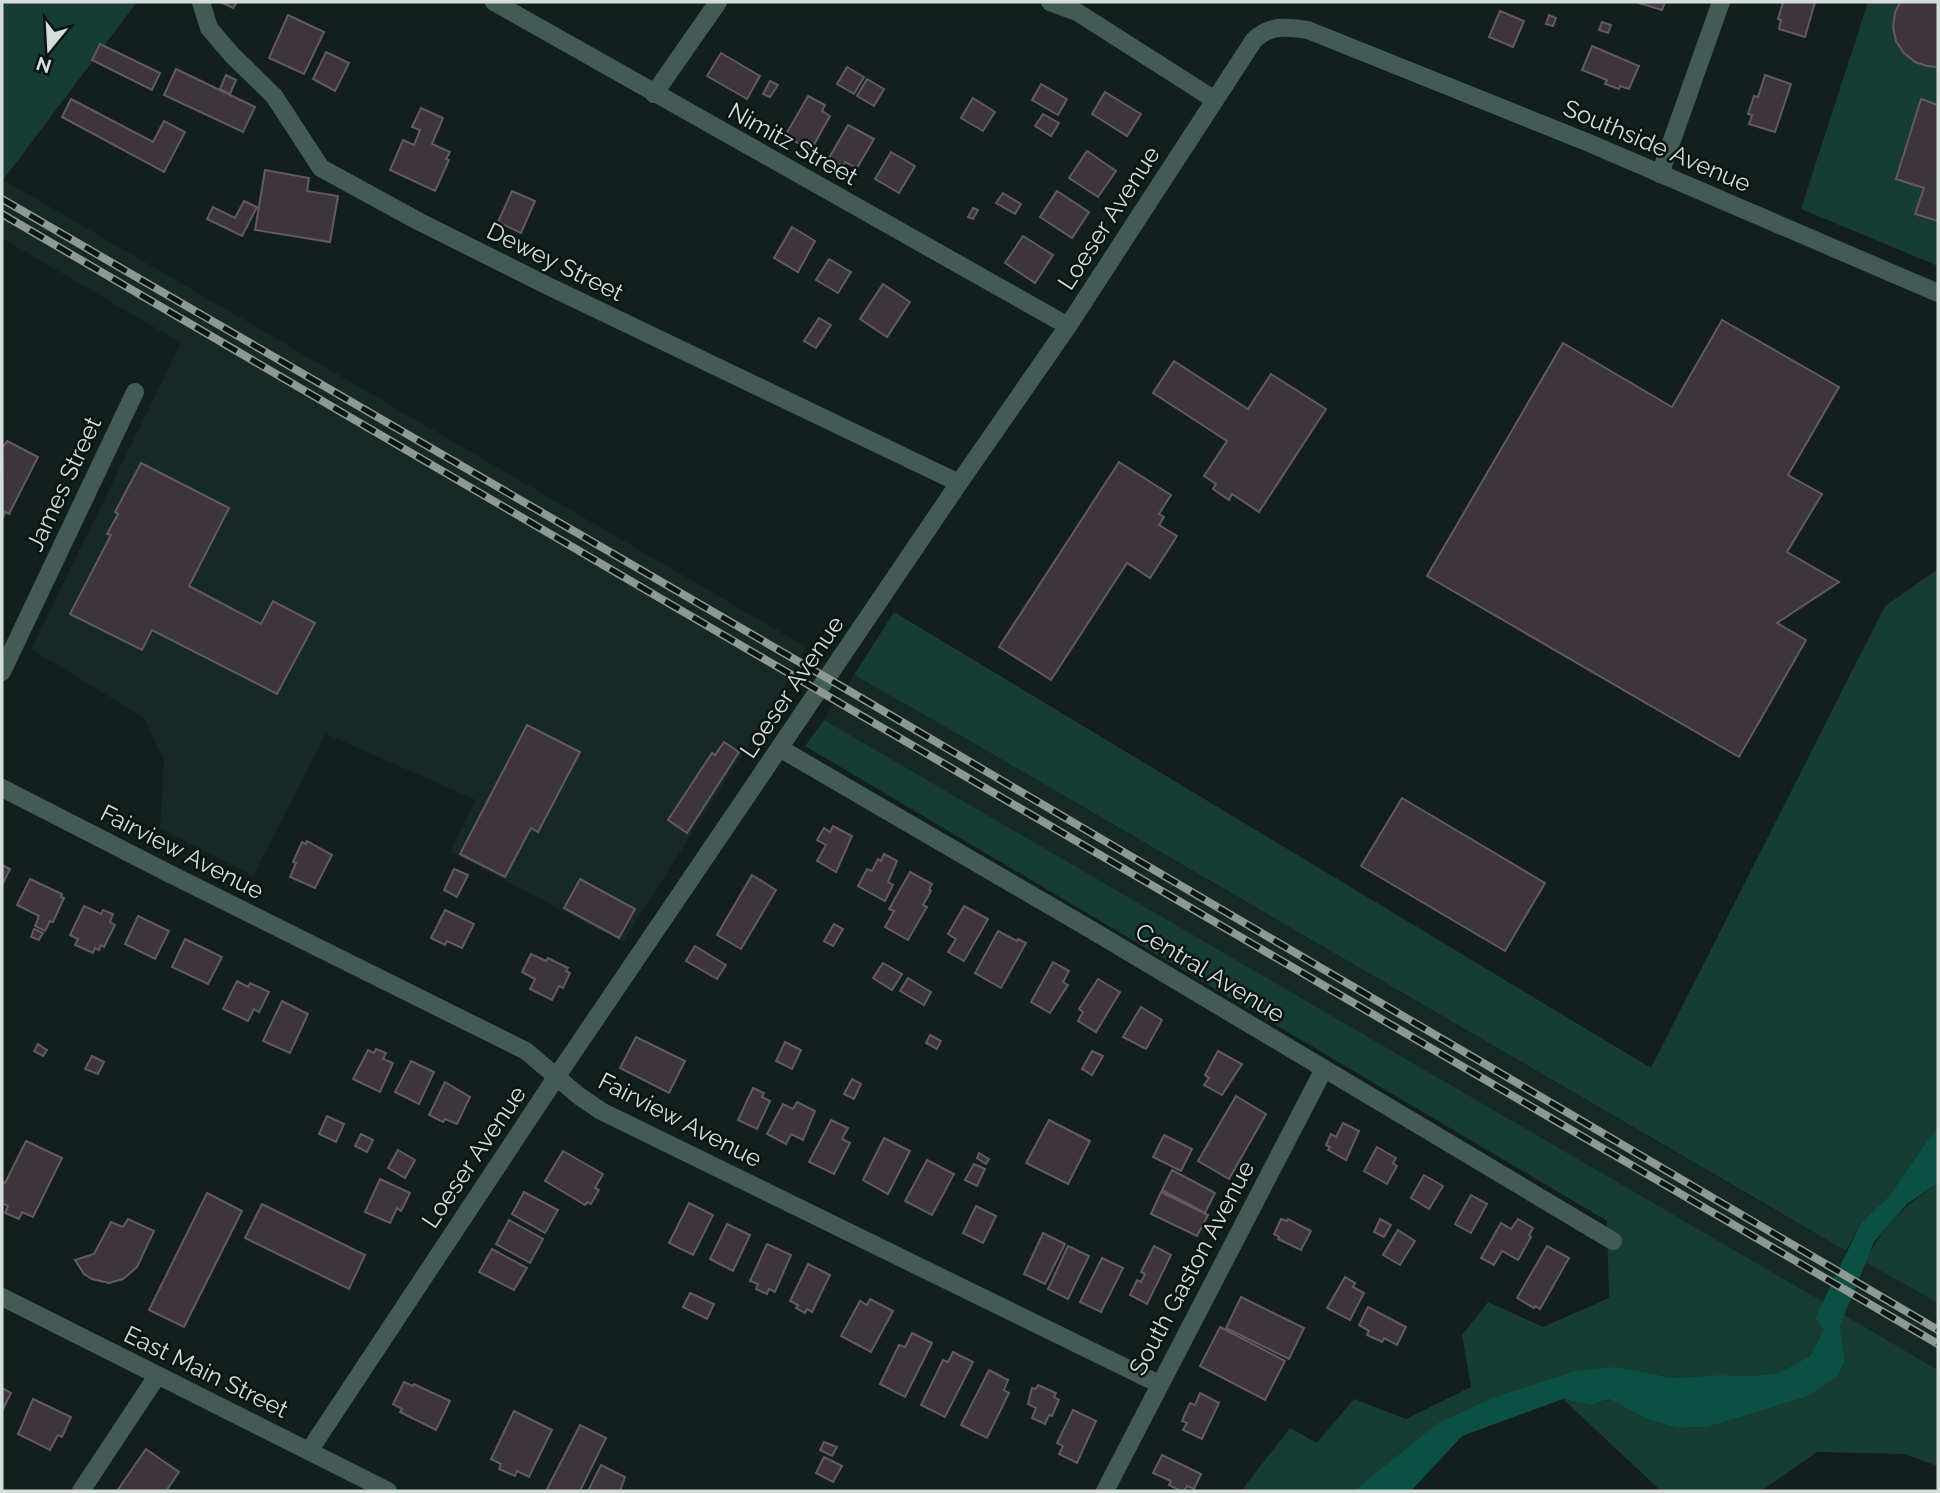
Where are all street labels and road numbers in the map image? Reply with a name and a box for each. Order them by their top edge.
street label: Southside Avenue [1559,93,1755,198]
street label: Nimitz Street [723,96,863,191]
street label: Loeser Avenue [1051,141,1166,295]
street label: Dewey Street [482,216,628,307]
street label: James Street [20,412,107,556]
street label: Loeser Avenue [733,610,850,763]
street label: Fairview Avenue [96,798,269,905]
street label: Central Avenue [1130,917,1290,1029]
street label: Fairview Avenue [594,1066,767,1173]
street label: Loeser Avenue [415,1080,532,1233]
street label: South Gaston Avenue [1123,1156,1260,1380]
street label: East Main Street [119,1319,293,1424]

